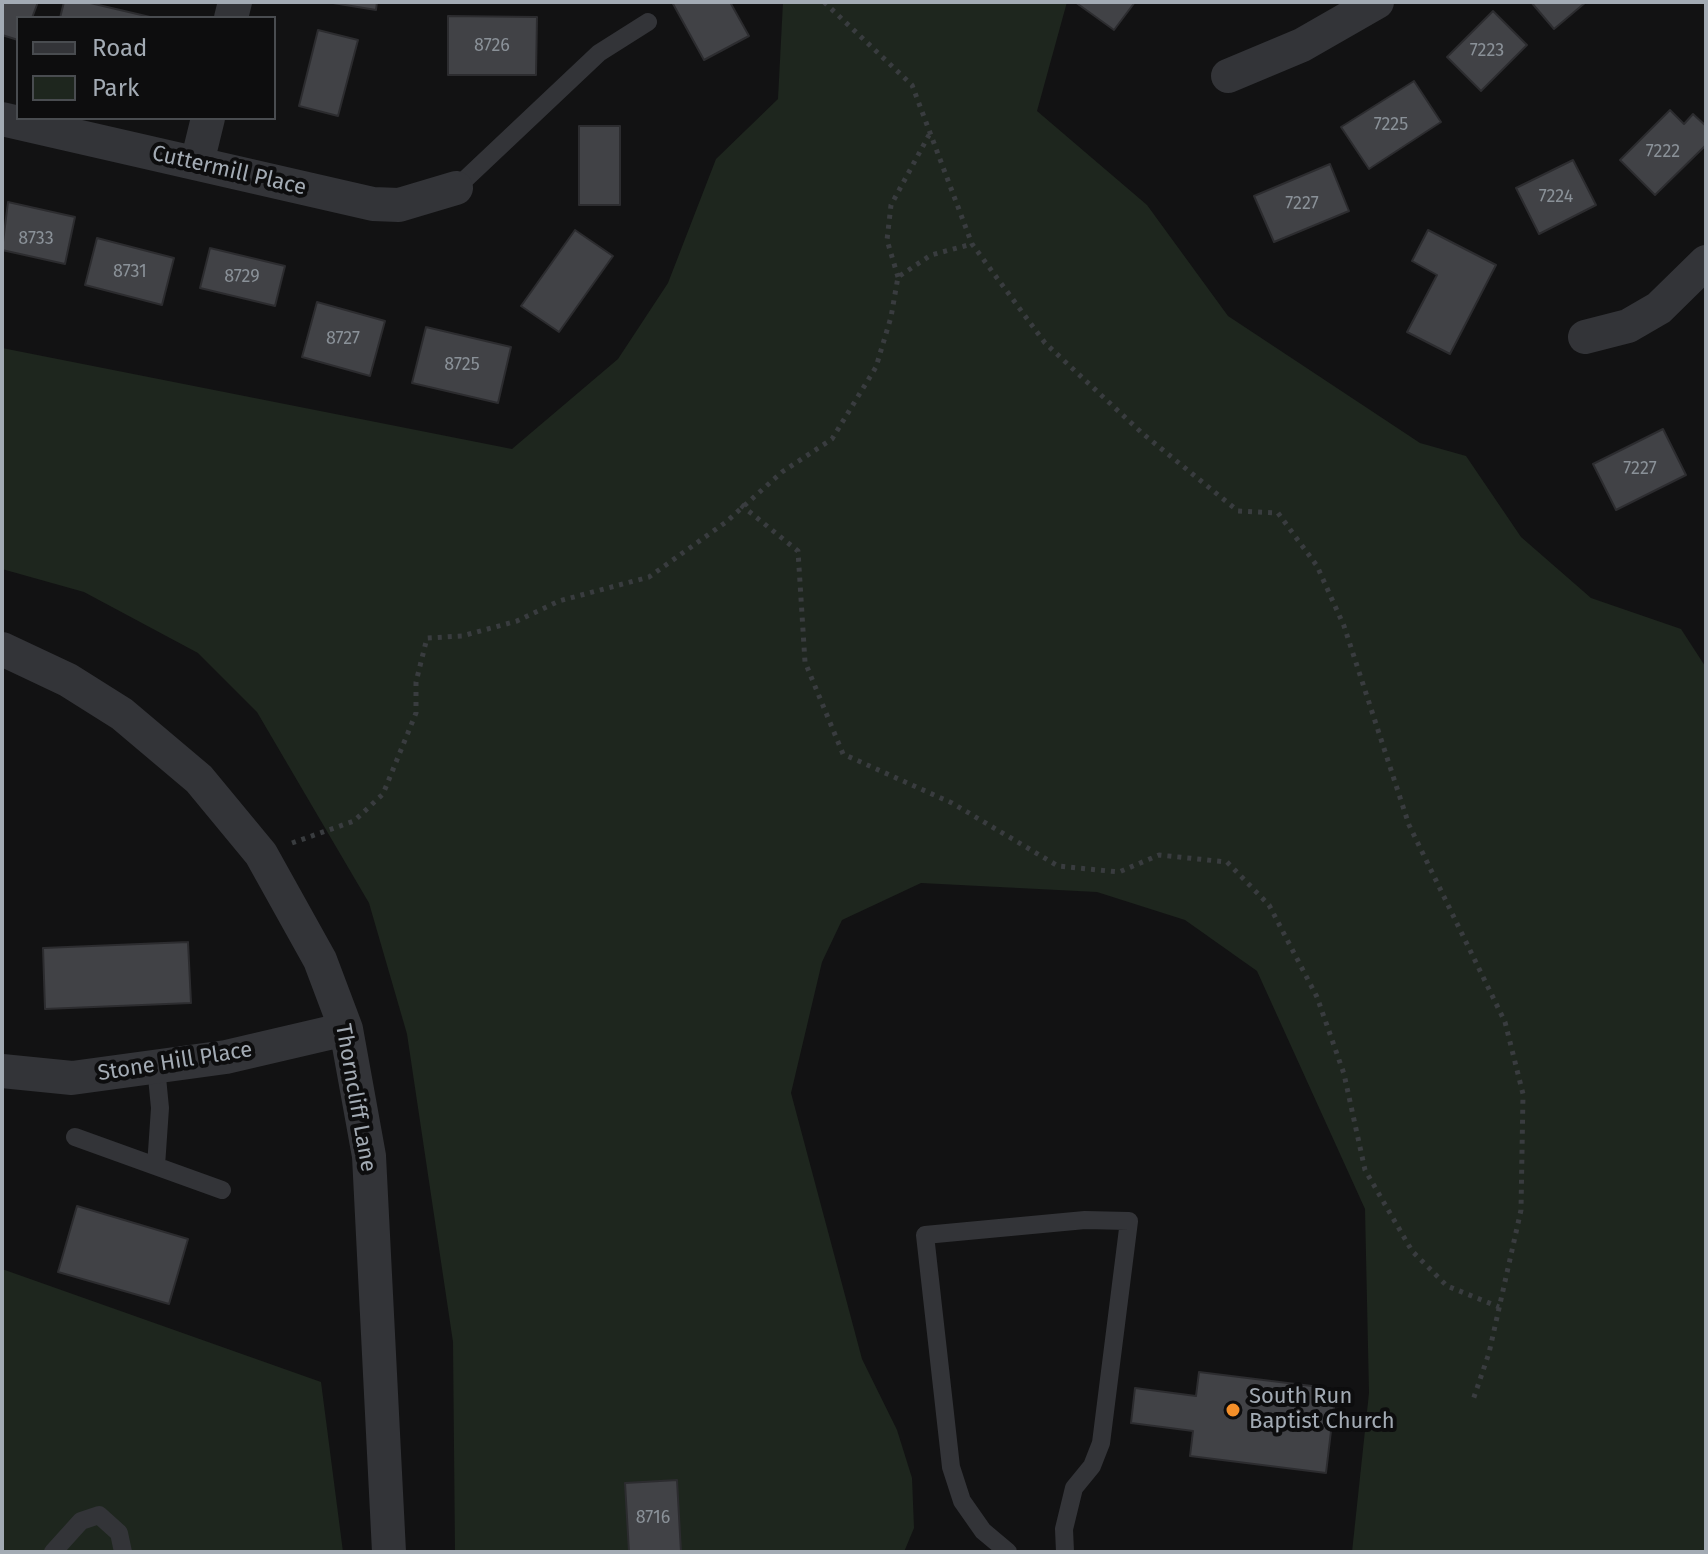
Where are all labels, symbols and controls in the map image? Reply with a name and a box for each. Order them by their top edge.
legend [16,16,276,120]
text: Road [92,34,147,62]
house number: 8726 [474,35,510,57]
house number: 7223 [1470,40,1504,62]
text: Park [92,74,139,102]
house number: 7225 [1374,114,1408,136]
street label: Cuttermill Place [149,140,309,202]
house number: 7222 [1646,141,1680,163]
house number: 7224 [1539,186,1573,208]
house number: 7227 [1285,193,1319,215]
house number: 8733 [18,228,54,250]
house number: 8731 [113,261,147,283]
house number: 8729 [224,266,260,288]
house number: 8727 [326,328,360,350]
house number: 8725 [444,354,480,376]
house number: 7227 [1623,458,1657,480]
street label: Thorncliff Lane [329,1022,381,1174]
street label: Stone Hill Place [96,1037,254,1087]
place label: South Run Baptist Church [1249,1384,1395,1436]
marker: South Run Baptist Church [1224,1401,1242,1419]
house number: 8716 [636,1507,670,1529]

